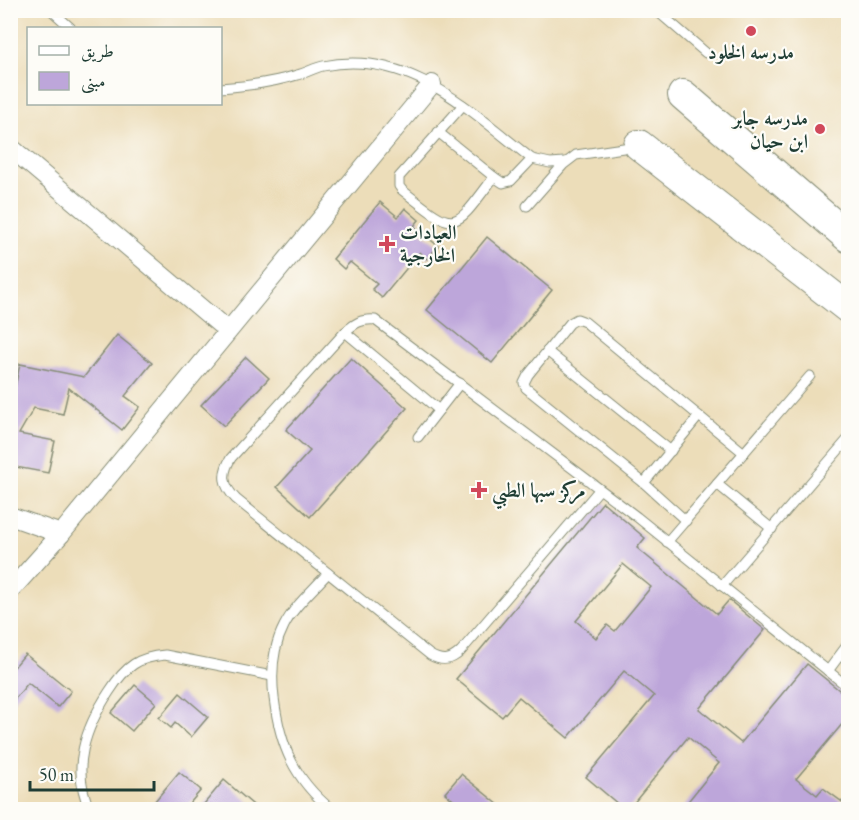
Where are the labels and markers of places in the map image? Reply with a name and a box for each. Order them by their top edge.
marker: مدرسه الخلود [744,24,758,38]
place label: مدرسه الخلود [708,39,794,65]
place label: مدرسه جابر ابن حيان [731,105,808,154]
marker: مدرسه جابر ابن حيان [813,122,827,136]
place label: العيادات الخارجية [400,219,456,268]
marker: العيادات الخارجية [378,235,396,253]
place label: مركز سبها الطبي [492,477,585,510]
marker: مركز سبها الطبي [470,481,488,499]

